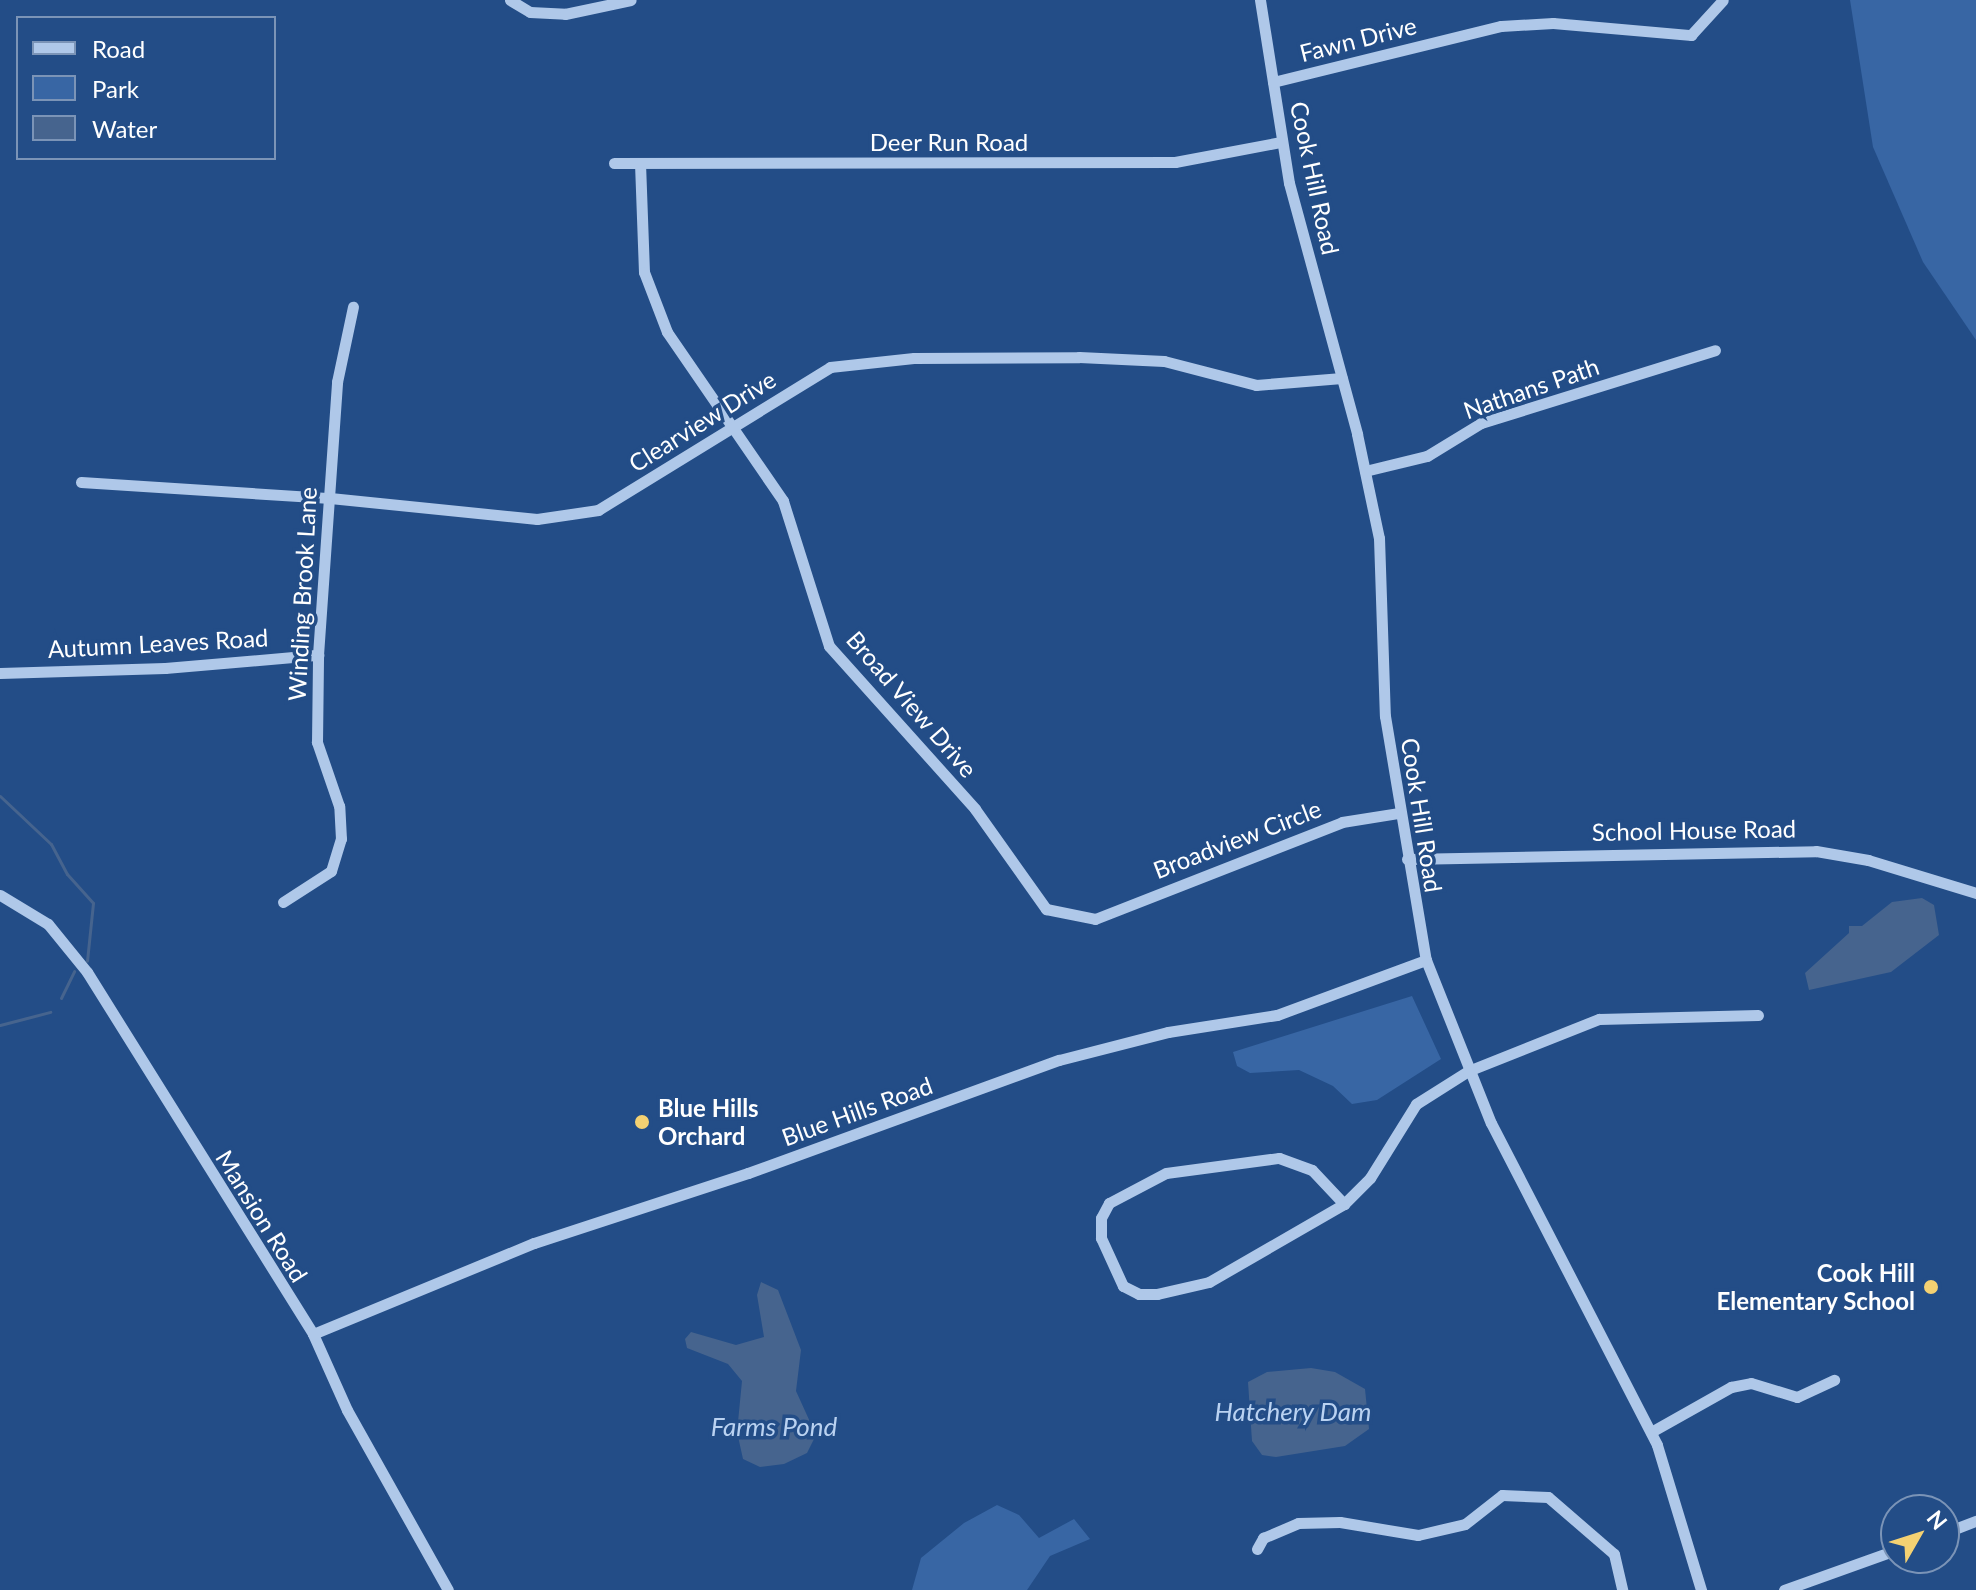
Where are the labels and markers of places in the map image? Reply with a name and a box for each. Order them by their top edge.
place label: Blue Hills Orchard [658,1094,759,1150]
marker: Blue Hills Orchard [633,1113,651,1131]
place label: Cook Hill Elementary School [1716,1259,1915,1315]
marker: Cook Hill Elementary School [1922,1278,1940,1296]

